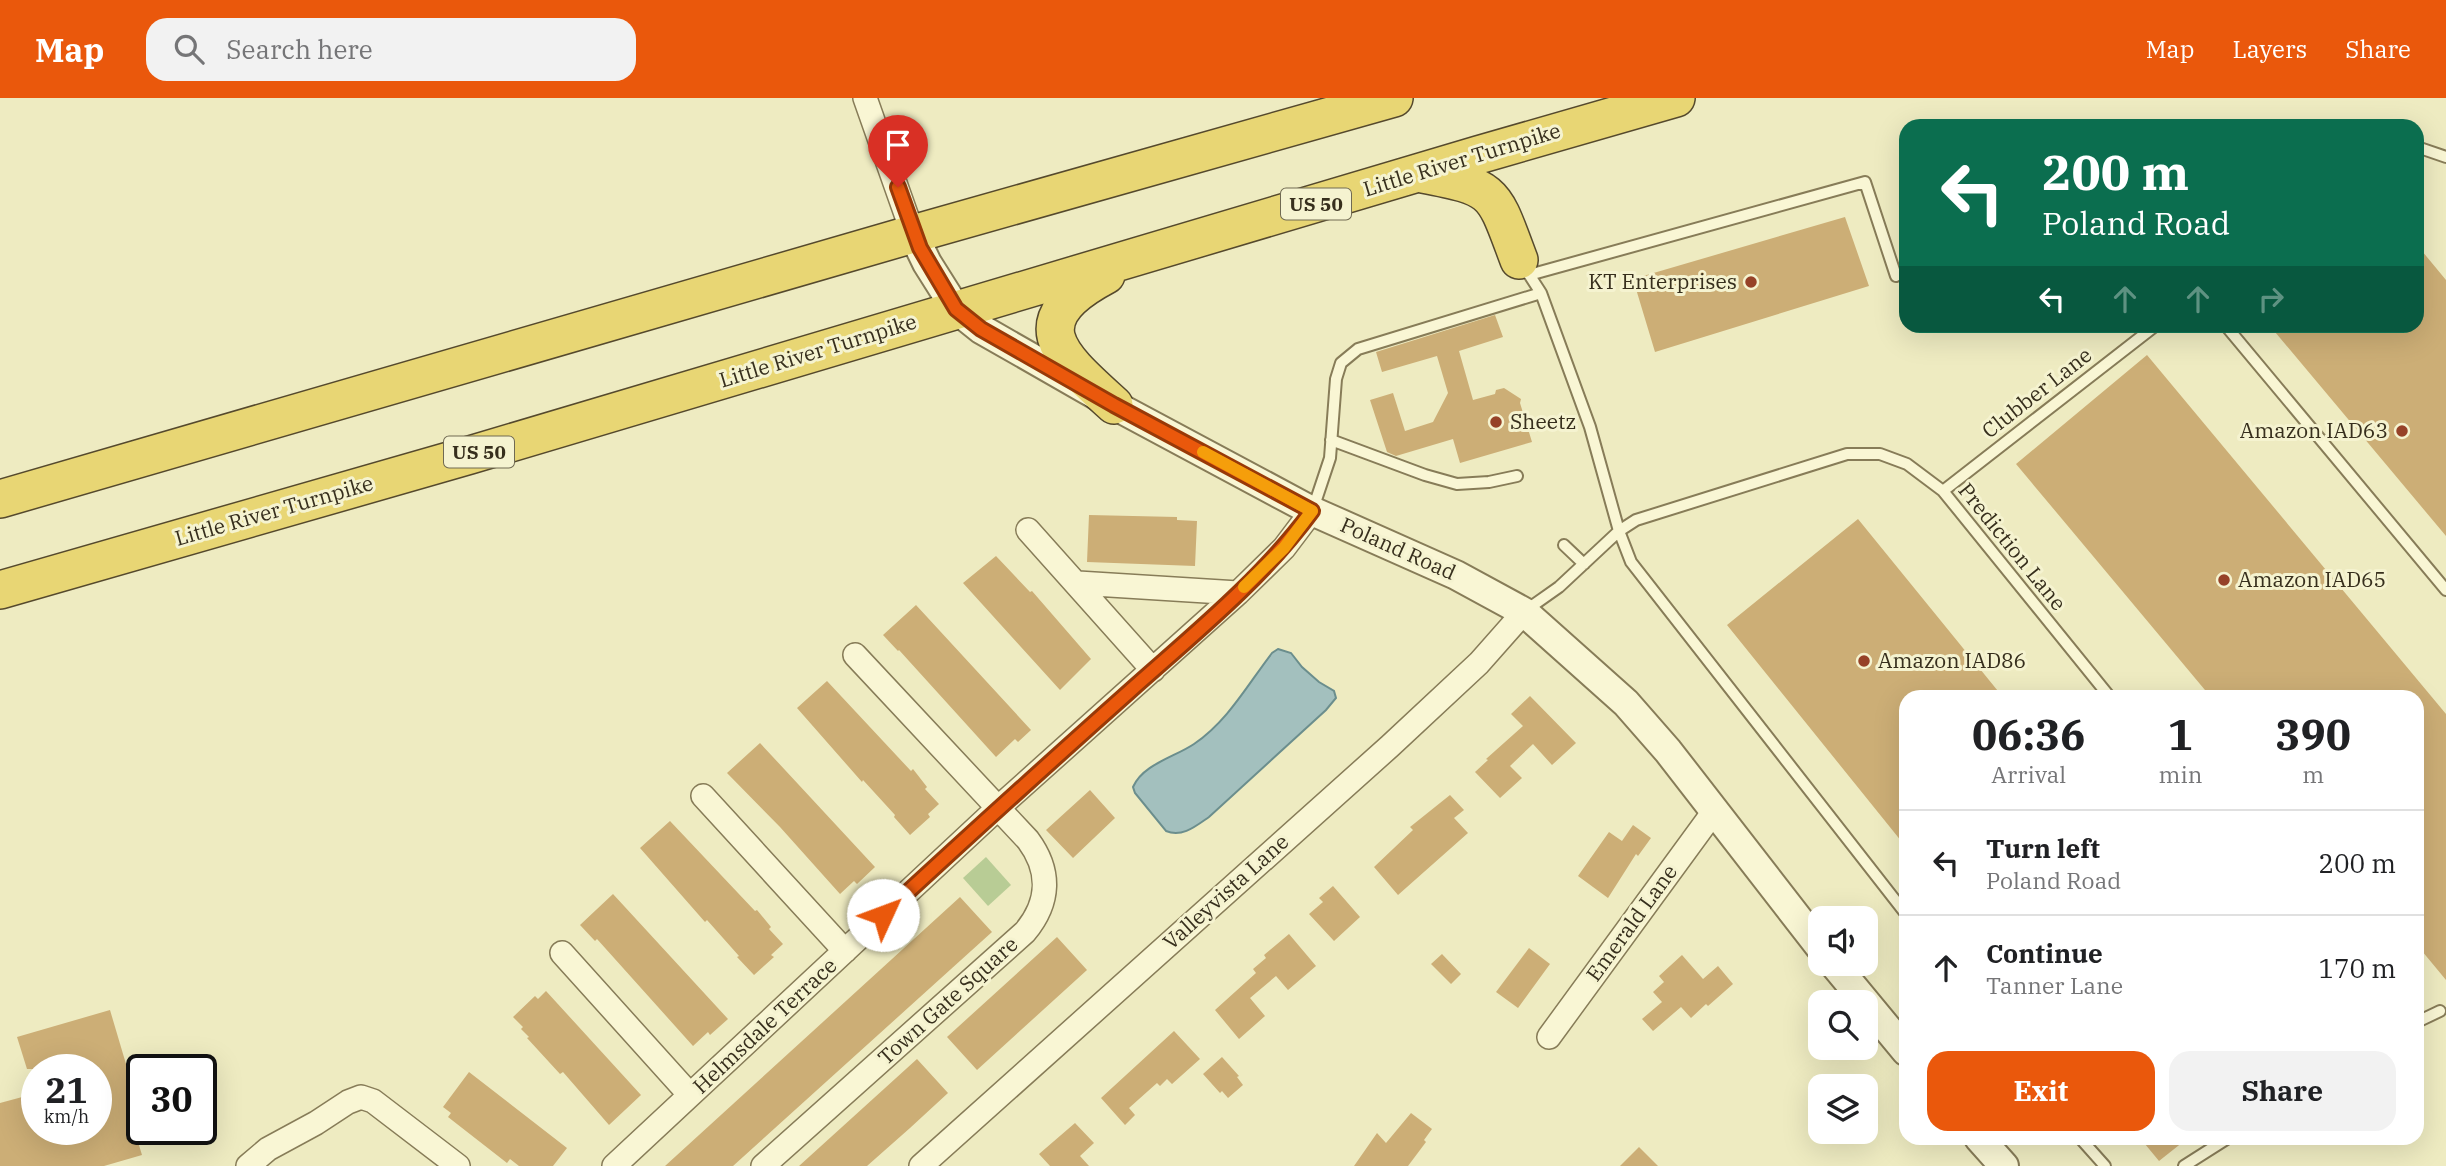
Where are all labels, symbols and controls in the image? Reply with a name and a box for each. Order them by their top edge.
search box [146,18,636,81]
text: Map [35,28,104,71]
icon: search [170,30,208,68]
text: Search here [226,32,373,66]
text: Map [2146,33,2194,65]
text: Layers [2232,33,2307,65]
text: Share [2345,33,2411,65]
pin [868,115,928,187]
street label: Little River Turnpike [1360,116,1564,202]
icon: arrive [879,126,917,164]
text: 200 m [2042,140,2189,203]
icon: left [1927,147,2018,238]
road number: US 50 [1281,188,1351,220]
text: Poland Road [2042,202,2230,244]
place label: KT Enterprises [1588,267,1737,295]
marker: KT Enterprises [1743,274,1759,290]
icon: left [2033,280,2071,318]
icon: ahead [2106,280,2144,318]
icon: ahead [2179,280,2217,318]
icon: right [2252,280,2290,318]
street label: Little River Turnpike [716,307,920,393]
street label: Clubber Lane [1976,340,2097,444]
place label: Sheetz [1510,407,1576,435]
marker: Sheetz [1488,414,1504,430]
place label: Amazon IAD63 [2240,416,2388,444]
marker: Amazon IAD63 [2394,423,2410,439]
road number: US 50 [444,436,514,468]
street label: Little River Turnpike [171,468,376,552]
street label: Prediction Lane [1953,477,2073,616]
street label: Poland Road [1336,510,1461,586]
place label: Amazon IAD65 [2238,565,2386,593]
marker: Amazon IAD65 [2216,572,2232,588]
place label: Amazon IAD86 [1878,646,2026,674]
marker: Amazon IAD86 [1856,653,1872,669]
text: 06:36 [1972,707,2086,762]
text: 1 [2168,707,2193,762]
text: 390 [2275,707,2351,762]
text: Arrival [1991,759,2066,789]
text: min [2159,759,2202,789]
text: m [2302,759,2324,789]
street label: Valleyvista Lane [1157,827,1294,955]
text: Turn left [1986,831,2100,865]
icon: left [1927,844,1965,882]
text: 200 m [2318,846,2396,880]
street label: Emerald Lane [1579,858,1683,986]
text: Poland Road [1986,865,2121,895]
position arrow [846,878,920,952]
map controls [1808,906,1878,1144]
button: sound [1808,906,1878,976]
street label: Town Gate Square [871,930,1023,1071]
text: Continue [1986,936,2103,970]
icon: ahead [1927,949,1965,987]
street label: Helmsdale Terrace [686,951,842,1099]
text: 170 m [2318,951,2396,985]
text: Tanner Lane [1986,970,2123,1000]
button: search [1808,990,1878,1060]
button: Exit [1927,1051,2155,1131]
button: Share [2169,1051,2396,1131]
speed limit sign: 30 [126,1054,217,1145]
text: 21 [45,1067,88,1113]
button: layers [1808,1074,1878,1144]
text: km/h [44,1105,89,1128]

